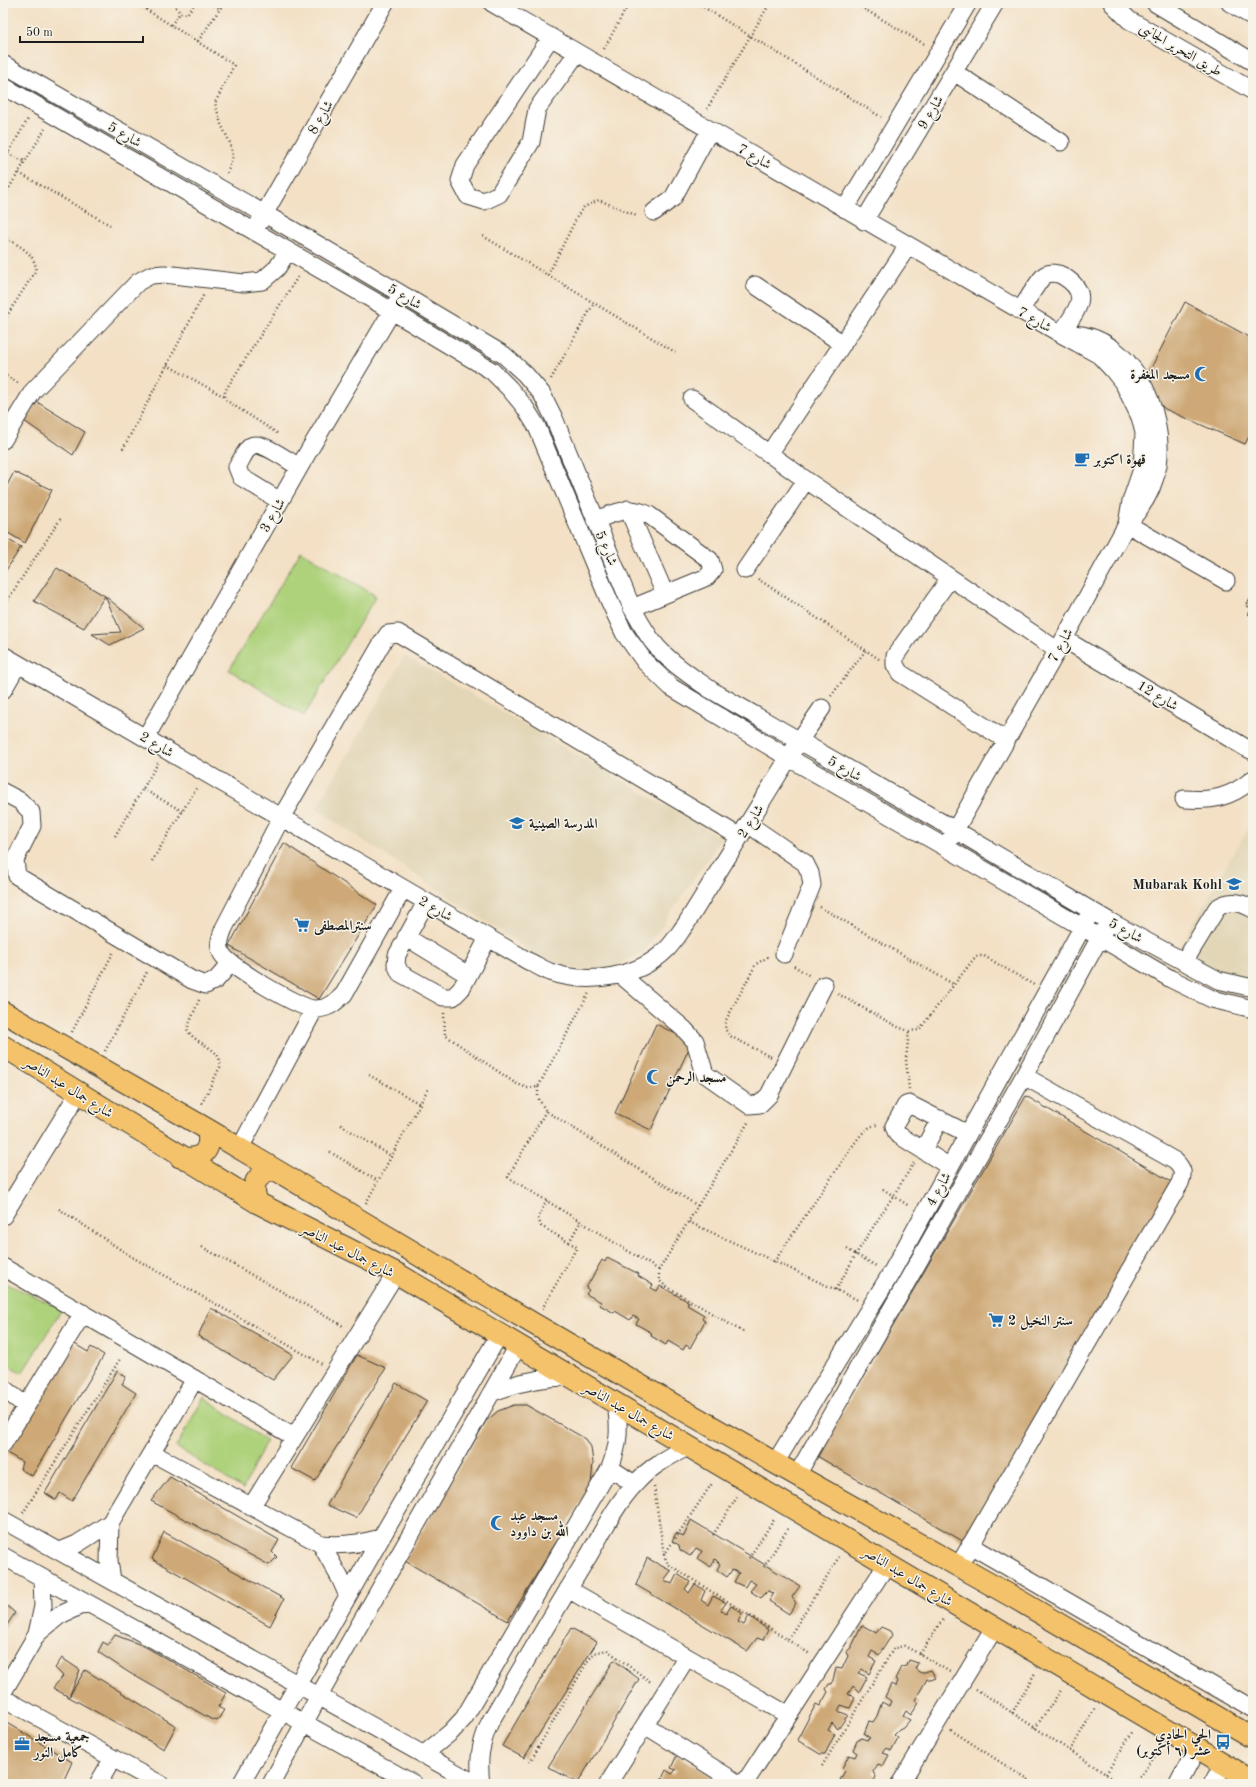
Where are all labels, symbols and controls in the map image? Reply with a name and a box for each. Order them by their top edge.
scale bar [20,18,143,44]
street label: طريق التحرير الجانبى [1135,21,1224,82]
text: 50 m [26,26,53,39]
street label: شارع 9 [915,93,950,134]
street label: شارع 8 [306,98,340,139]
street label: شارع 5 [103,120,144,154]
street label: شارع 7 [733,142,774,176]
street label: شارع 5 [383,281,424,316]
street label: شارع 7 [1013,305,1054,339]
mosque icon: مسجد المغفرة [1193,365,1211,383]
place label: مسجد المغفرة [1130,368,1190,384]
cafe icon: قهوة اكتوبر [1073,450,1091,468]
place label: قهوة اكتوبر [1092,453,1146,468]
street label: شارع 3 [258,496,292,537]
street label: شارع 5 [589,529,620,569]
street label: شارع 7 [1046,626,1079,667]
street label: شارع 12 [1133,678,1180,717]
street label: شارع 2 [135,729,176,764]
street label: شارع 5 [823,754,864,788]
street label: شارع 2 [735,802,770,843]
school or university icon: المدرسة الصينية [508,814,526,832]
place label: المدرسة الصينية [529,817,598,832]
school or university icon: Mubarak Kohl [1225,875,1243,893]
place label: Mubarak Kohl [1132,878,1222,892]
street label: شارع 2 [414,894,455,928]
supermarket icon: سنترالمصطفى [293,916,311,934]
street label: شارع 5 [1104,916,1145,949]
place label: سنترالمصطفى [313,919,372,936]
street label: شارع جمال عبد الناصر [18,1054,115,1124]
mosque icon: مسجد الرحمن [645,1068,663,1086]
place label: مسجد الرحمن [666,1071,726,1087]
street label: شارع 4 [924,1170,957,1211]
street label: شارع جمال عبد الناصر [295,1221,396,1284]
supermarket icon: سنتر النخيل 2 [987,1311,1005,1329]
place label: سنتر النخيل 2 [1008,1314,1073,1330]
street label: شارع جمال عبد الناصر [577,1379,676,1447]
place label: مسجد عبد الله بن داوود [510,1509,569,1540]
mosque icon: مسجد عبد الله بن داوود [489,1514,507,1532]
street label: شارع جمال عبد الناصر [856,1544,955,1613]
place label: الحي الحادي عشر (٦ أكتوبر) [1136,1728,1211,1760]
place label: جمعية مسجد كامل النور [32,1730,89,1762]
bus stop icon: الحي الحادي عشر (٦ أكتوبر) [1214,1733,1232,1751]
office icon: جمعية مسجد كامل النور [13,1735,31,1753]

